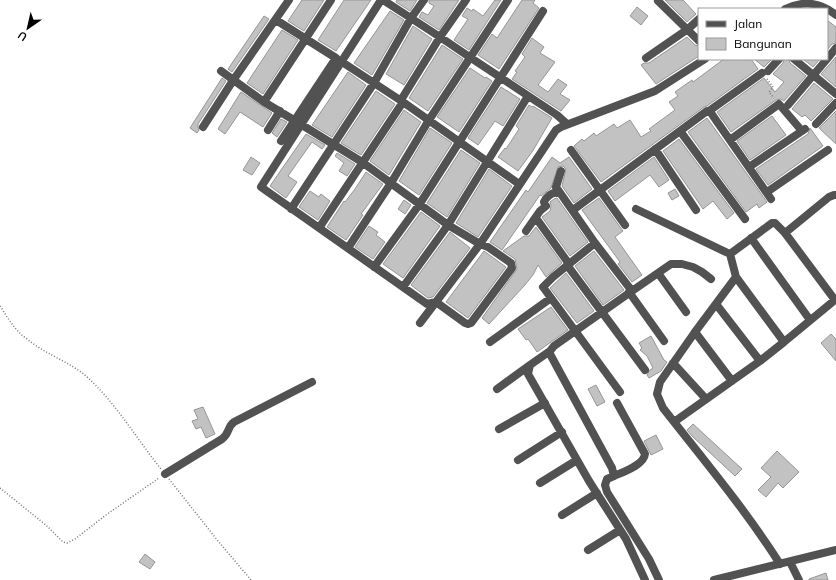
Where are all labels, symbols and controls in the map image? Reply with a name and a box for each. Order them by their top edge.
north arrow [8,8,48,48]
legend [698,8,828,60]
text: Jalan [734,16,762,31]
text: U [15,28,30,44]
text: Bangunan [734,36,792,51]

